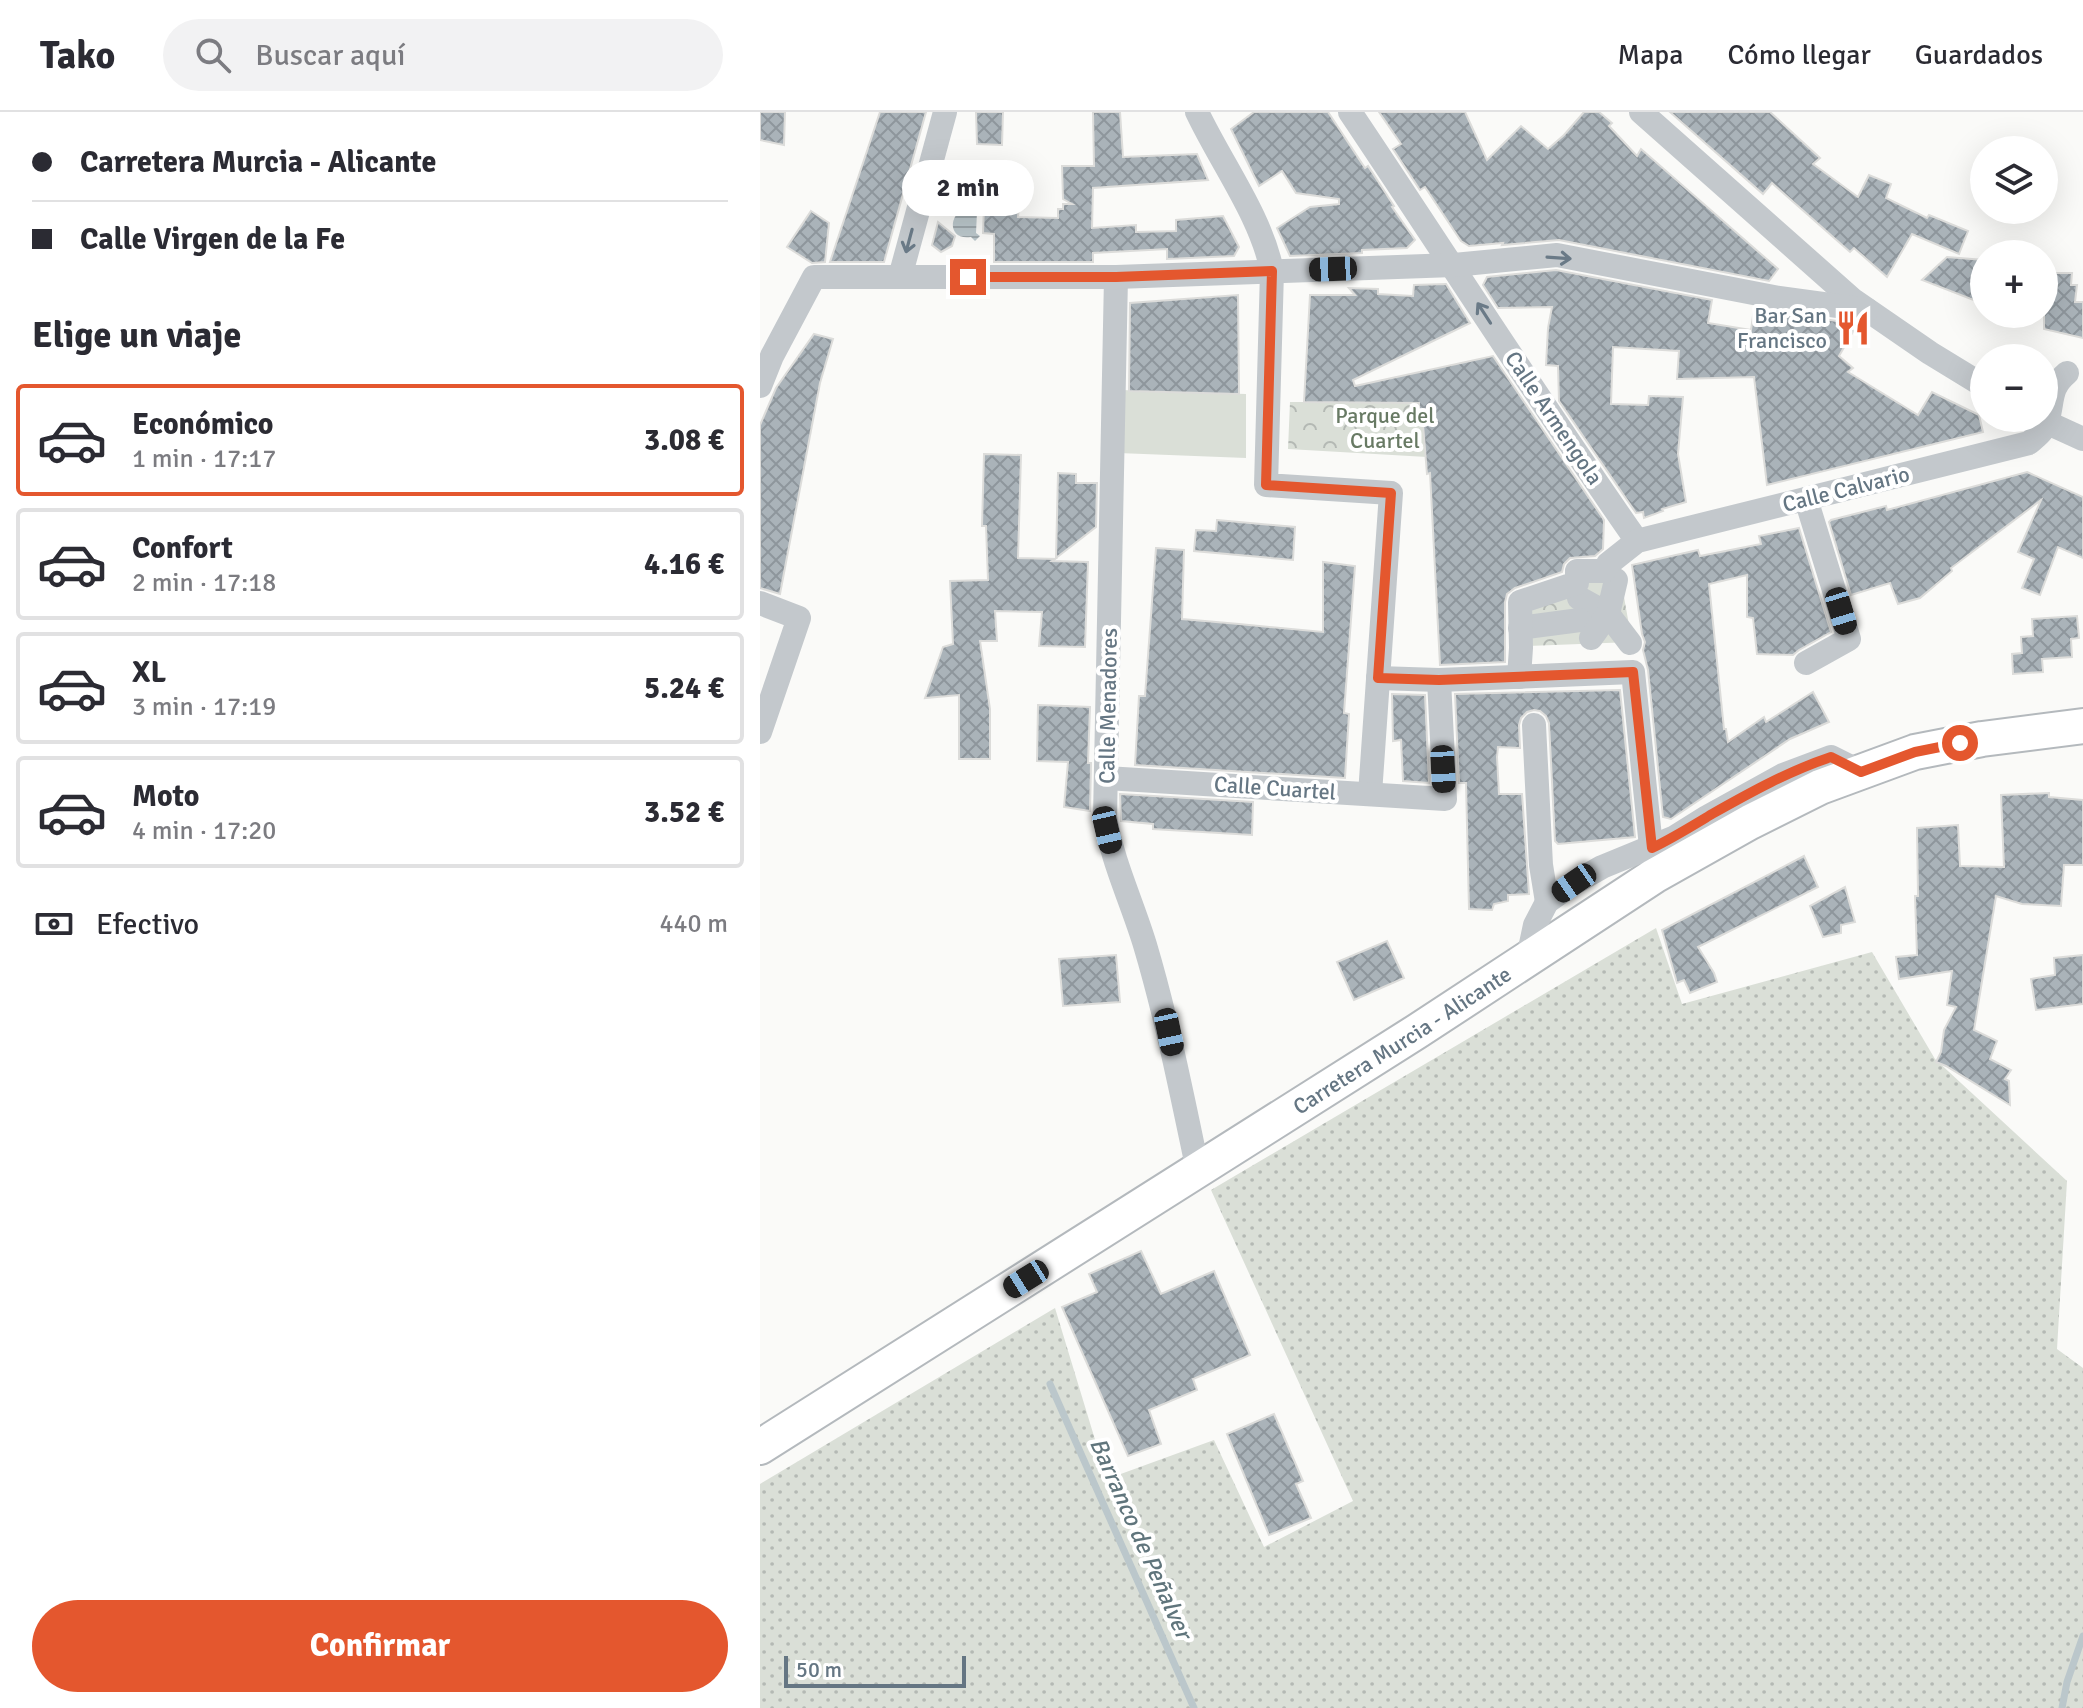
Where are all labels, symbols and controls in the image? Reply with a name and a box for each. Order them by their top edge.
search box [163,19,723,91]
text: Tako [40,32,115,79]
icon: search [191,33,235,77]
text: Buscar aquí [255,37,405,74]
text: Mapa [1618,38,1683,72]
text: Cómo llegar [1727,38,1871,72]
text: Guardados [1915,38,2043,72]
map controls [1970,136,2058,432]
button: layers [1970,136,2058,224]
text: Carretera Murcia - Alicante [80,144,436,181]
callout: 2 min [902,161,1034,217]
text: 2 min [937,172,999,204]
text: Calle Virgen de la Fe [80,221,345,258]
one-way arrow [901,228,916,254]
button: + [1970,240,2058,328]
one-way arrow [1545,251,1572,266]
car [1309,256,1357,282]
route end [950,259,986,295]
one-way arrow [1476,302,1492,325]
place label: Bar San Francisco [1737,302,1827,354]
restaurant icon: Bar San Francisco [1834,309,1872,347]
text: Elige un viaje [32,313,241,358]
button: − [1970,344,2058,432]
street label: Calle Armengola [1499,346,1609,490]
park label: Parque del Cuartel [1335,402,1435,454]
icon: car [36,404,108,476]
text: Económico [132,406,274,443]
text: 3.08 € [644,422,724,459]
text: 1 min · 17:17 [132,443,276,475]
street label: Calle Calvario [1780,460,1912,518]
icon: car [36,528,108,600]
text: Confort [132,530,233,567]
text: 4.16 € [644,546,724,583]
text: 2 min · 17:18 [132,567,276,599]
car [1823,585,1859,637]
street label: Calle Menadores [1093,628,1123,784]
icon: car [36,652,108,724]
text: XL [132,654,166,691]
text: 5.24 € [644,670,724,707]
text: 3 min · 17:19 [132,691,276,723]
route start [1942,725,1978,761]
car [1430,744,1456,794]
street label: Calle Cuartel [1213,770,1337,806]
icon: car [36,776,108,848]
text: Moto [132,778,199,815]
text: 3.52 € [644,794,724,831]
car [1090,804,1124,856]
text: 4 min · 17:20 [132,815,276,847]
car [1547,859,1601,907]
icon: cash [32,902,76,946]
text: Efectivo [96,906,199,943]
text: 440 m [659,908,728,940]
street label: Carretera Murcia - Alicante [1288,960,1516,1120]
car [1152,1006,1186,1058]
car [999,1256,1053,1302]
water label: Barranco de Peñalver [1083,1433,1200,1646]
button: Confirmar [32,1600,728,1692]
scale bar [784,1652,966,1688]
text: 50 m [796,1656,842,1683]

